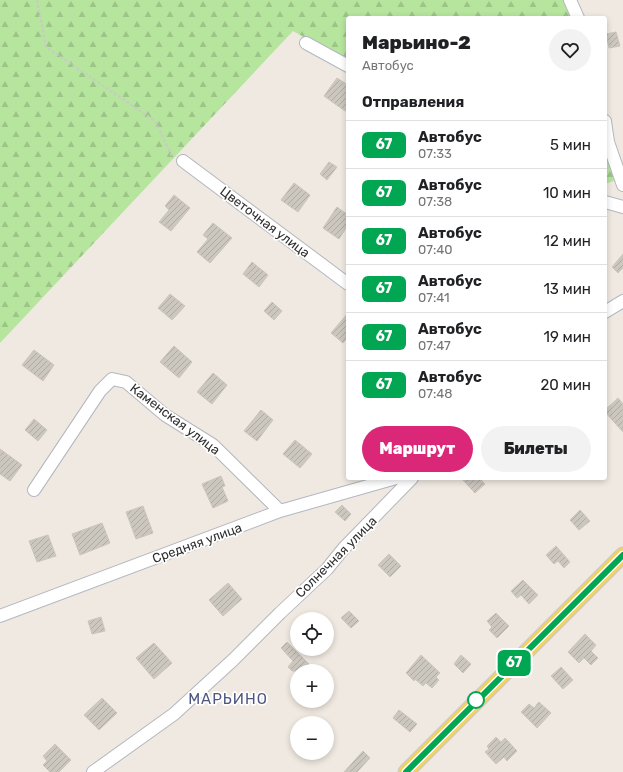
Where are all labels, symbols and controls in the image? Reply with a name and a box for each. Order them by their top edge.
button: heart [549,29,591,71]
text: Марьино-2 [362,31,471,54]
text: Автобус [362,58,414,73]
text: Отправления [362,93,464,111]
text: Автобус [418,128,482,146]
text: 67 [376,136,392,153]
text: 5 мин [550,136,591,154]
text: 07:33 [418,146,452,161]
text: Автобус [418,176,482,194]
street label: Цветочная улица [217,183,313,261]
text: 67 [376,184,392,201]
text: 10 мин [543,184,591,202]
text: 07:38 [418,194,452,209]
text: Автобус [418,224,482,242]
text: 67 [376,232,392,249]
text: 12 мин [544,232,591,250]
text: 07:40 [418,242,453,257]
text: Автобус [418,272,482,290]
text: 67 [376,280,392,297]
text: 13 мин [543,280,591,298]
text: 07:41 [418,290,450,305]
text: Автобус [418,320,482,338]
text: 67 [376,328,392,345]
text: 19 мин [544,328,591,346]
text: 07:47 [418,338,451,353]
text: Автобус [418,368,482,386]
text: 67 [376,376,392,393]
text: 20 мин [540,376,591,394]
street label: Каменская улица [127,380,223,458]
text: 07:48 [418,386,453,401]
button: Маршрут [362,426,473,472]
button: Билеты [481,426,591,472]
street label: Солнечная улица [292,513,380,601]
street label: Средняя улица [150,520,244,566]
map controls [290,612,334,760]
button: locate [290,612,334,656]
line badge: 67 [496,650,532,676]
text: 67 [506,654,522,671]
button: + [290,664,334,708]
district label: МАРЬИНО [188,690,268,708]
unlabelled marker [467,691,485,709]
button: − [290,716,334,760]

